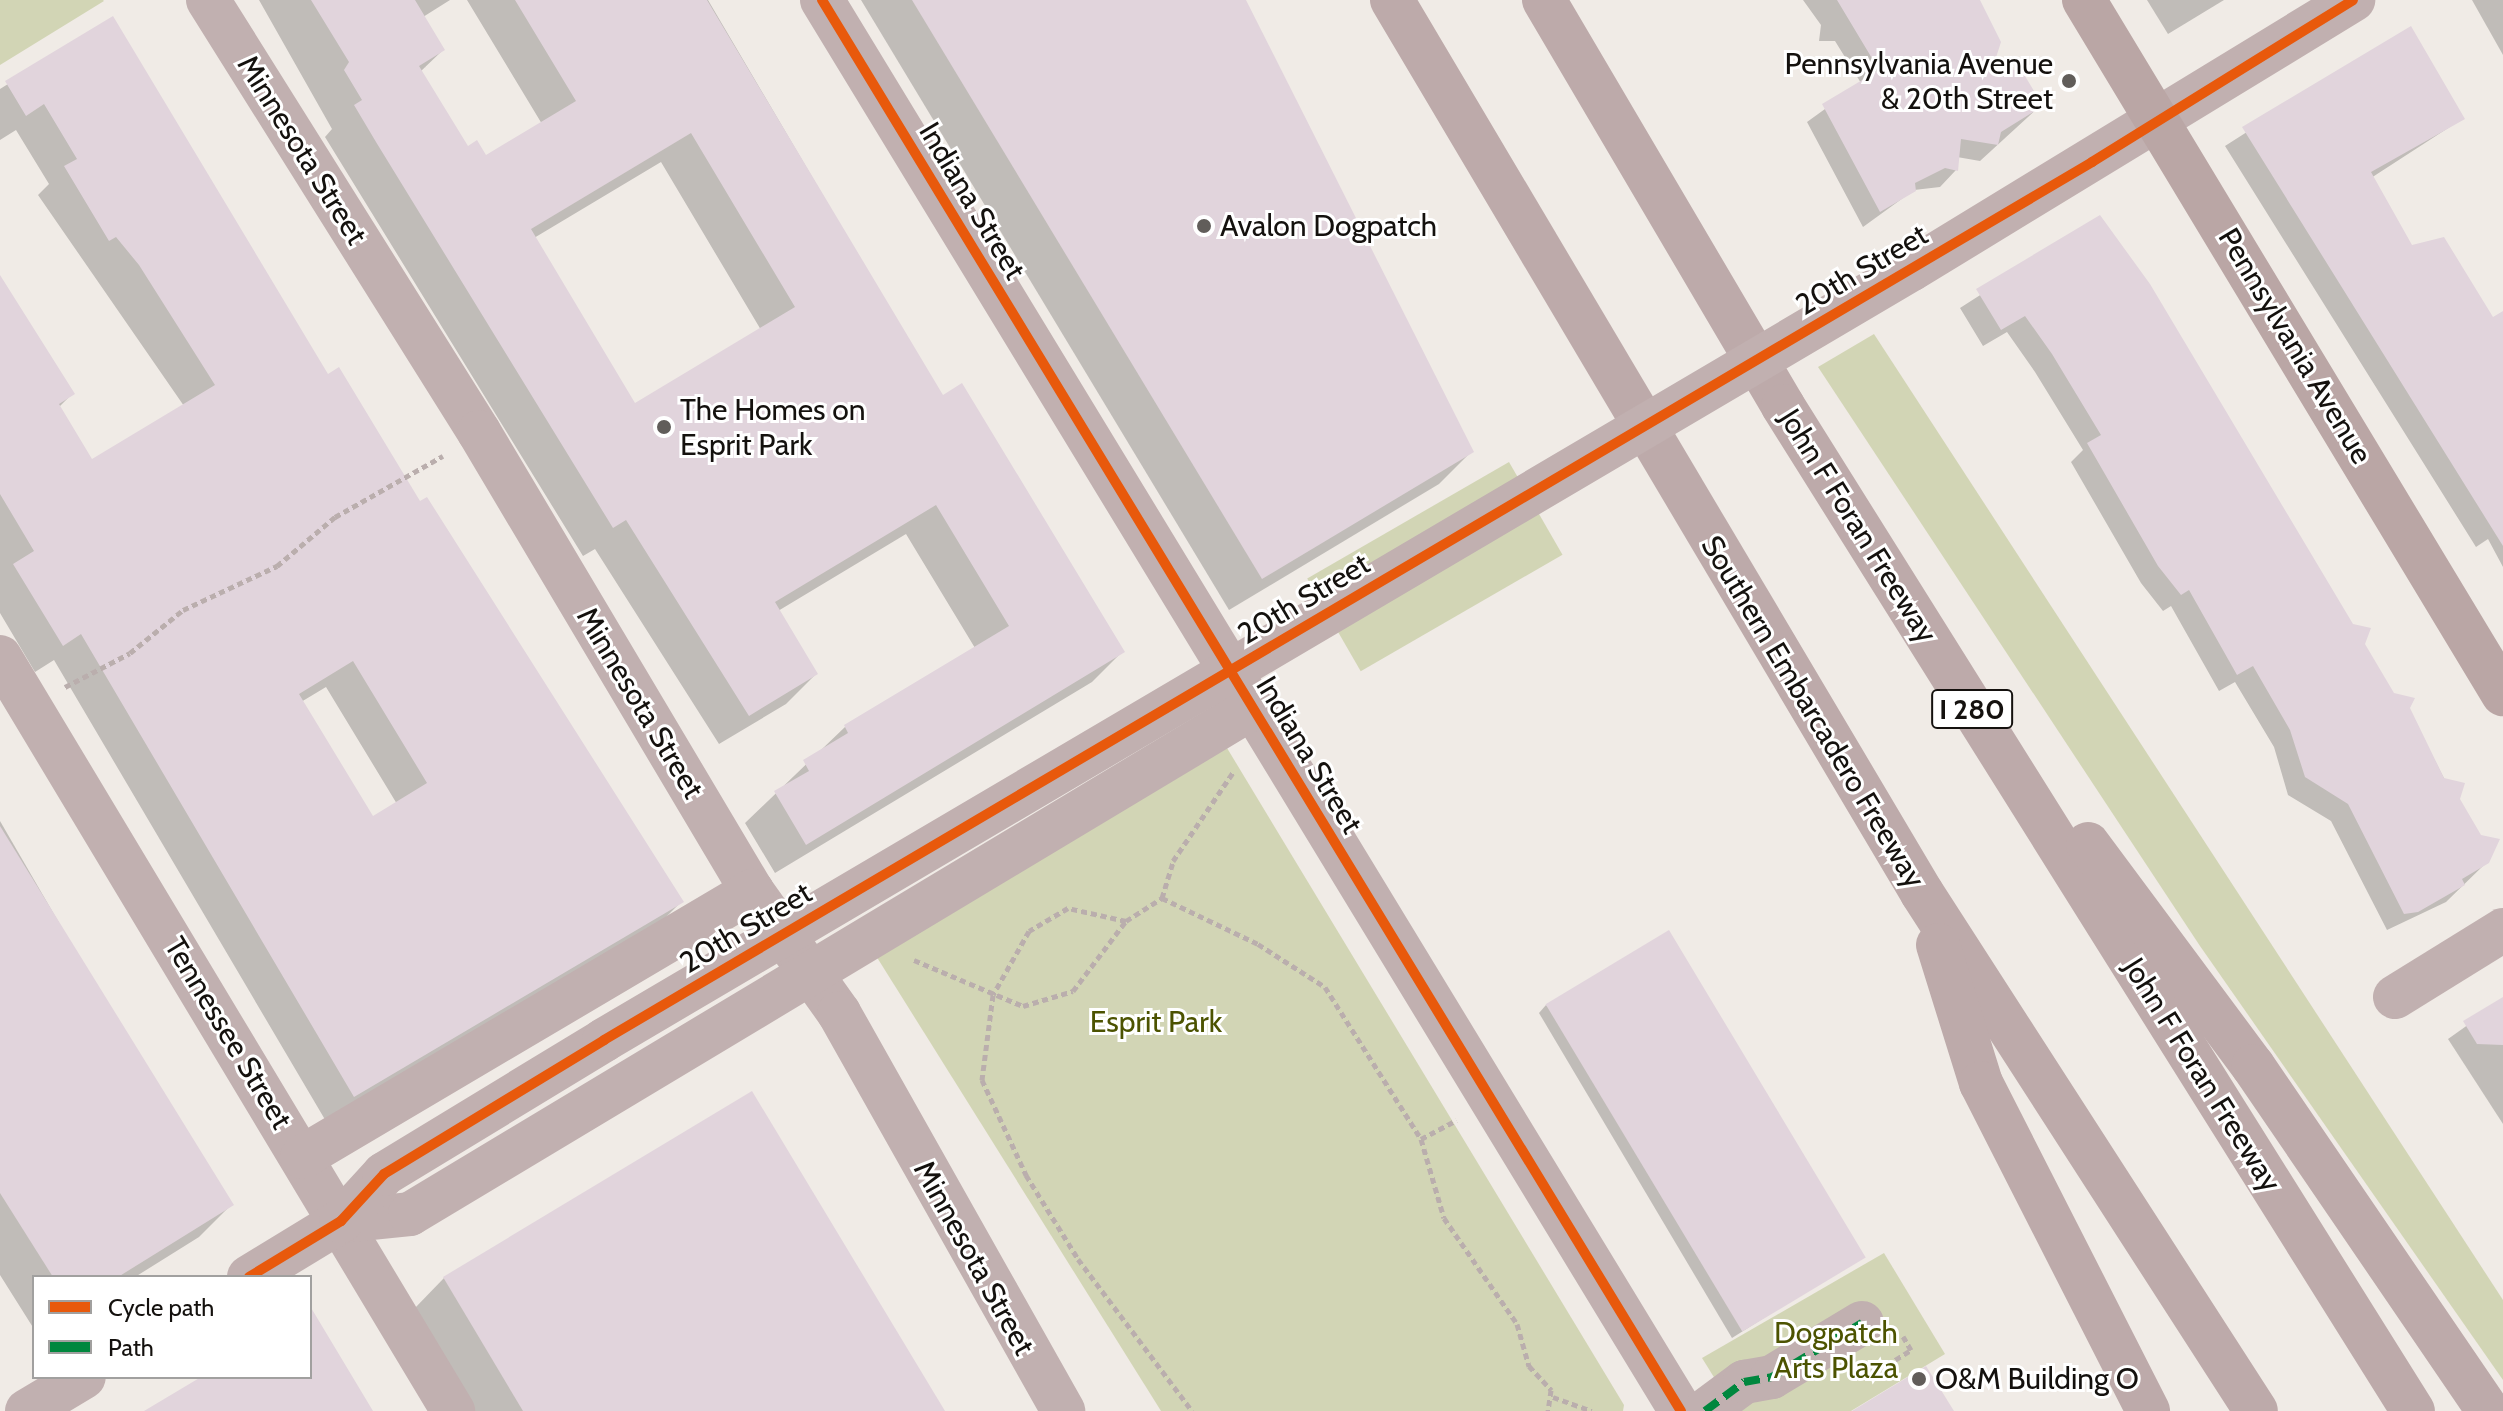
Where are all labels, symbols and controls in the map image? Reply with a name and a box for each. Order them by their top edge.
place label: Pennsylvania Avenue & 20th Street [1785,46,2053,116]
street label: Minnesota Street [229,49,375,251]
marker: Pennsylvania Avenue & 20th Street [2060,72,2078,90]
street label: Indiana Street [911,116,1033,286]
place label: Avalon Dogpatch [1220,208,1437,244]
marker: Avalon Dogpatch [1195,217,1213,235]
street label: 20th Street [1790,217,1934,323]
street label: Pennsylvania Avenue [2210,222,2380,470]
place label: The Homes on Esprit Park [680,392,866,462]
street label: John F Foran Freeway [1772,403,1944,649]
marker: The Homes on Esprit Park [655,418,673,436]
street label: Southern Embarcadero Freeway [1693,529,1933,895]
street label: 20th Street [1232,546,1376,652]
street label: Minnesota Street [569,601,711,805]
street label: Indiana Street [1248,670,1370,840]
road number: I 280 [1930,685,2014,733]
street label: 20th Street [674,875,818,981]
street label: Tennessee Street [157,931,299,1135]
street label: John F Foran Freeway [2116,952,2288,1198]
park label: Esprit Park [1090,1004,1222,1040]
street label: Minnesota Street [906,1155,1042,1361]
legend [32,1275,312,1379]
text: Cycle path [108,1293,214,1322]
park label: Dogpatch Arts Plaza [1774,1315,1898,1386]
text: Path [108,1333,154,1362]
place label: O&M Building O [1935,1361,2139,1397]
marker: O&M Building O [1910,1370,1928,1388]

